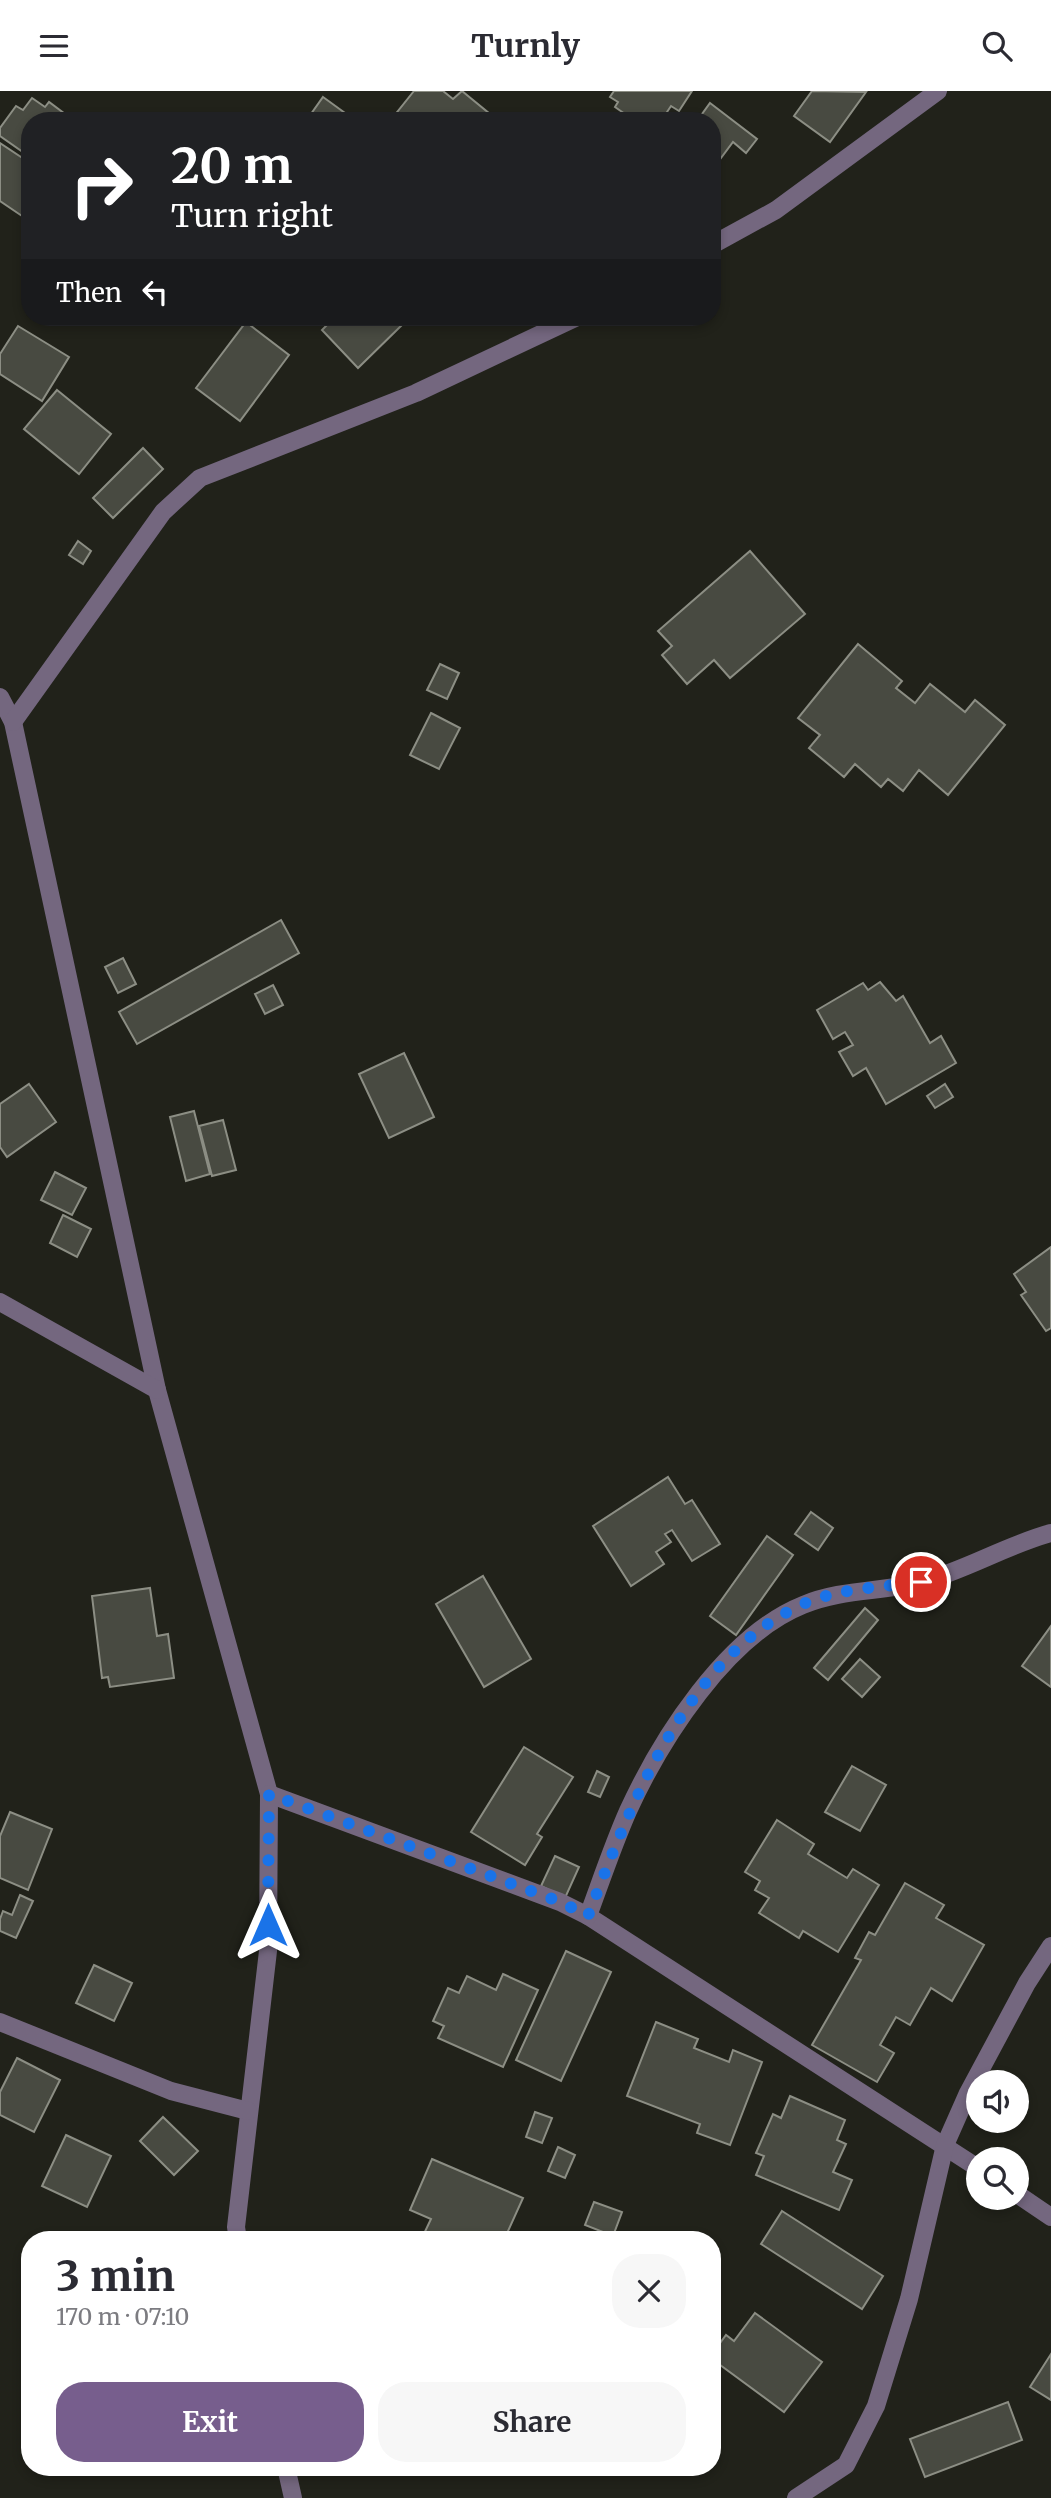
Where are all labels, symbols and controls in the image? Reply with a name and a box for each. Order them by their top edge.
text: Turnly [471,26,580,66]
icon: menu [35,27,73,65]
icon: search [978,27,1016,65]
text: 20 m [171,135,292,196]
icon: right [56,140,147,231]
text: Turn right [171,196,333,236]
icon: left [136,273,174,311]
text: Then [56,276,122,309]
pin [891,1552,951,1612]
icon: arrive [902,1563,940,1601]
position arrow [231,1888,305,1962]
map controls [966,2070,1029,2210]
button: sound [966,2070,1029,2133]
button: search [966,2147,1029,2210]
text: 3 min [56,2250,175,2302]
button: close [612,2254,686,2328]
text: 170 m · 07:10 [56,2302,189,2331]
button: Exit [56,2382,364,2462]
button: Share [378,2382,686,2462]

